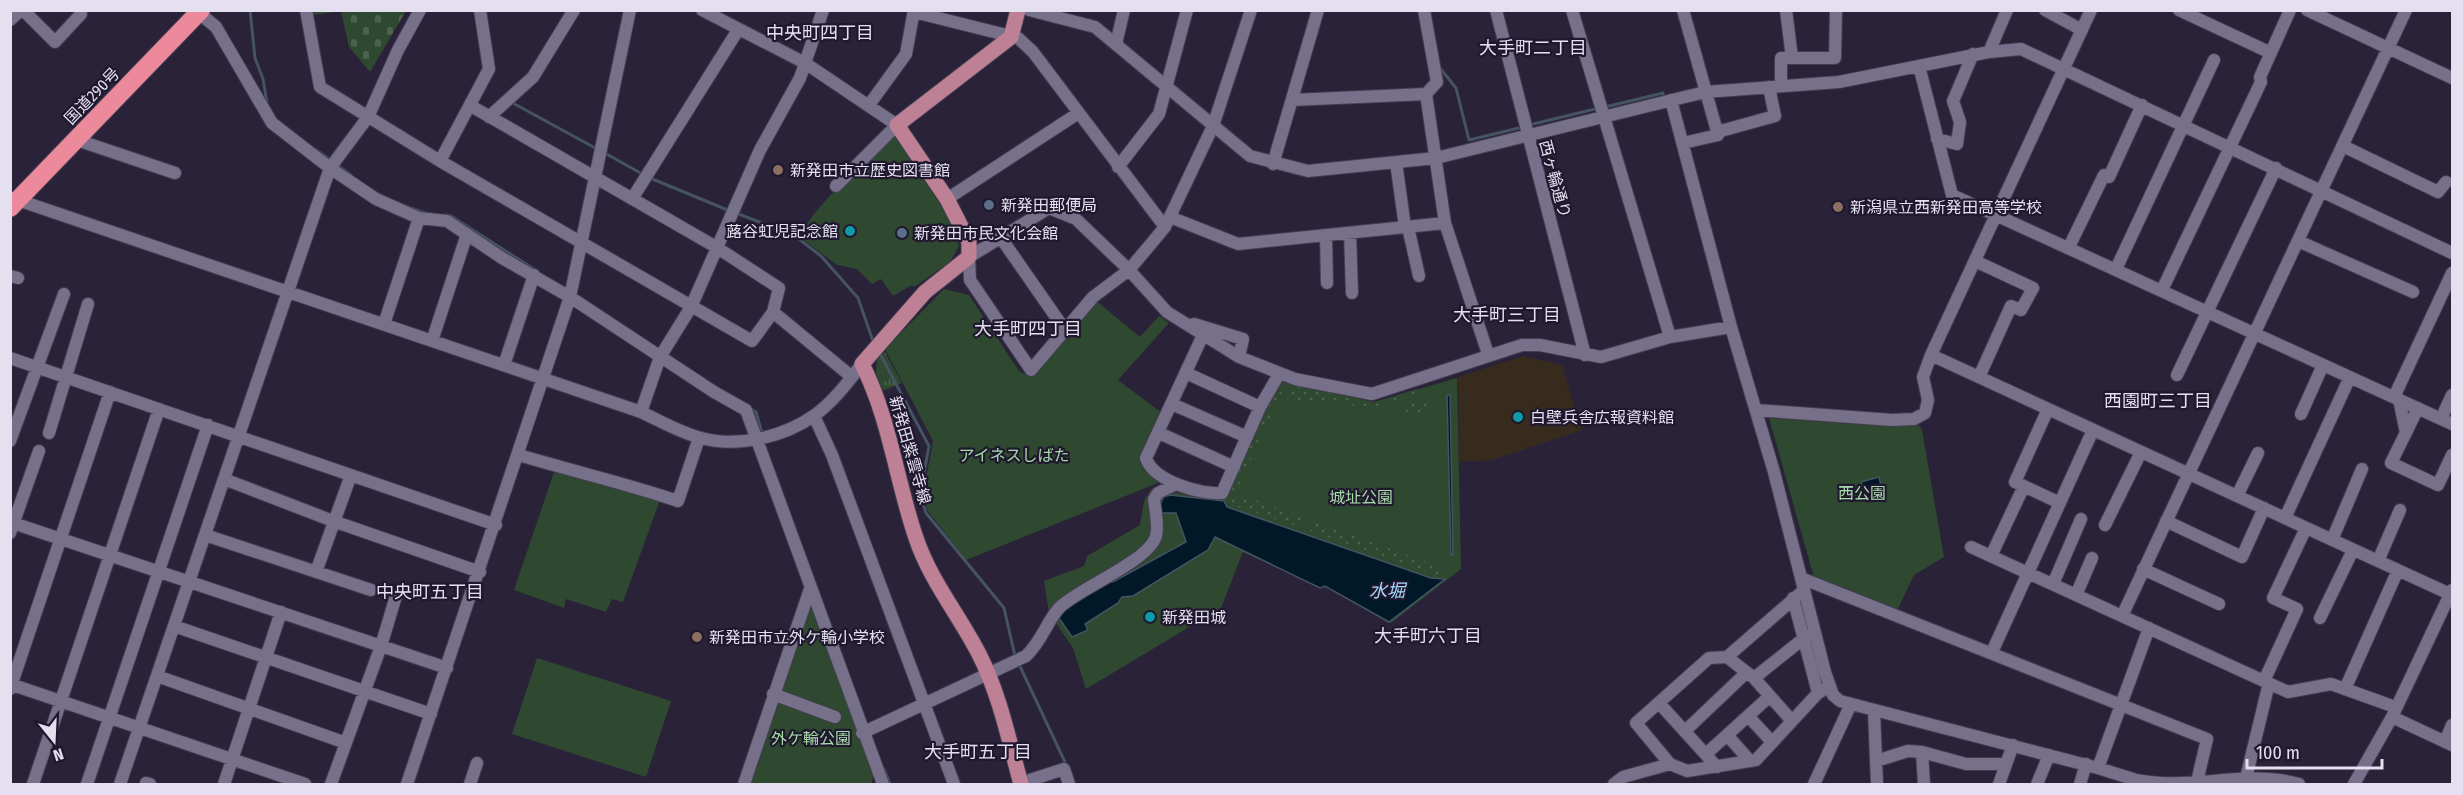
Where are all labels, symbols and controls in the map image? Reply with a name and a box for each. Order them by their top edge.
district label: 中央町四丁目 [766,22,874,44]
district label: 大手町二丁目 [1479,37,1587,59]
street label: 国道290号 [60,64,124,128]
street label: 西ヶ輪通り [1535,138,1575,220]
place label: 新発田市立歴史図書館 [790,161,950,180]
marker: 新発田市立歴史図書館 [771,163,785,177]
place label: 新発田郵便局 [1001,196,1097,215]
marker: 新発田郵便局 [982,198,996,212]
place label: 新潟県立西新発田高等学校 [1850,198,2042,217]
marker: 新潟県立西新発田高等学校 [1831,200,1845,214]
place label: 蕗谷虹児記念館 [726,222,838,241]
marker: 蕗谷虹児記念館 [843,224,857,238]
place label: 新発田市民文化会館 [914,224,1058,243]
marker: 新発田市民文化会館 [895,226,909,240]
district label: 大手町三丁目 [1453,304,1561,326]
district label: 大手町四丁目 [974,318,1082,340]
district label: 西園町三丁目 [2104,390,2212,412]
street label: 新発田紫雲寺線 [885,394,935,506]
place label: 白壁兵舎広報資料館 [1530,408,1674,427]
marker: 白壁兵舎広報資料館 [1511,410,1525,424]
park label: アイネスしばた [958,446,1070,465]
park label: 西公園 [1838,484,1886,503]
park label: 城址公園 [1329,488,1393,507]
water label: 水堀 [1369,580,1408,602]
district label: 中央町五丁目 [376,581,484,603]
place label: 新発田城 [1162,608,1226,627]
marker: 新発田城 [1143,610,1157,624]
district label: 大手町六丁目 [1374,625,1482,647]
place label: 新発田市立外ケ輪小学校 [709,628,885,647]
marker: 新発田市立外ケ輪小学校 [690,630,704,644]
north arrow [24,711,84,771]
park label: 外ケ輪公園 [771,729,851,748]
scale bar [2247,732,2382,770]
district label: 大手町五丁目 [924,741,1032,763]
text: 100 m [2256,742,2300,764]
text: N [51,744,66,765]

